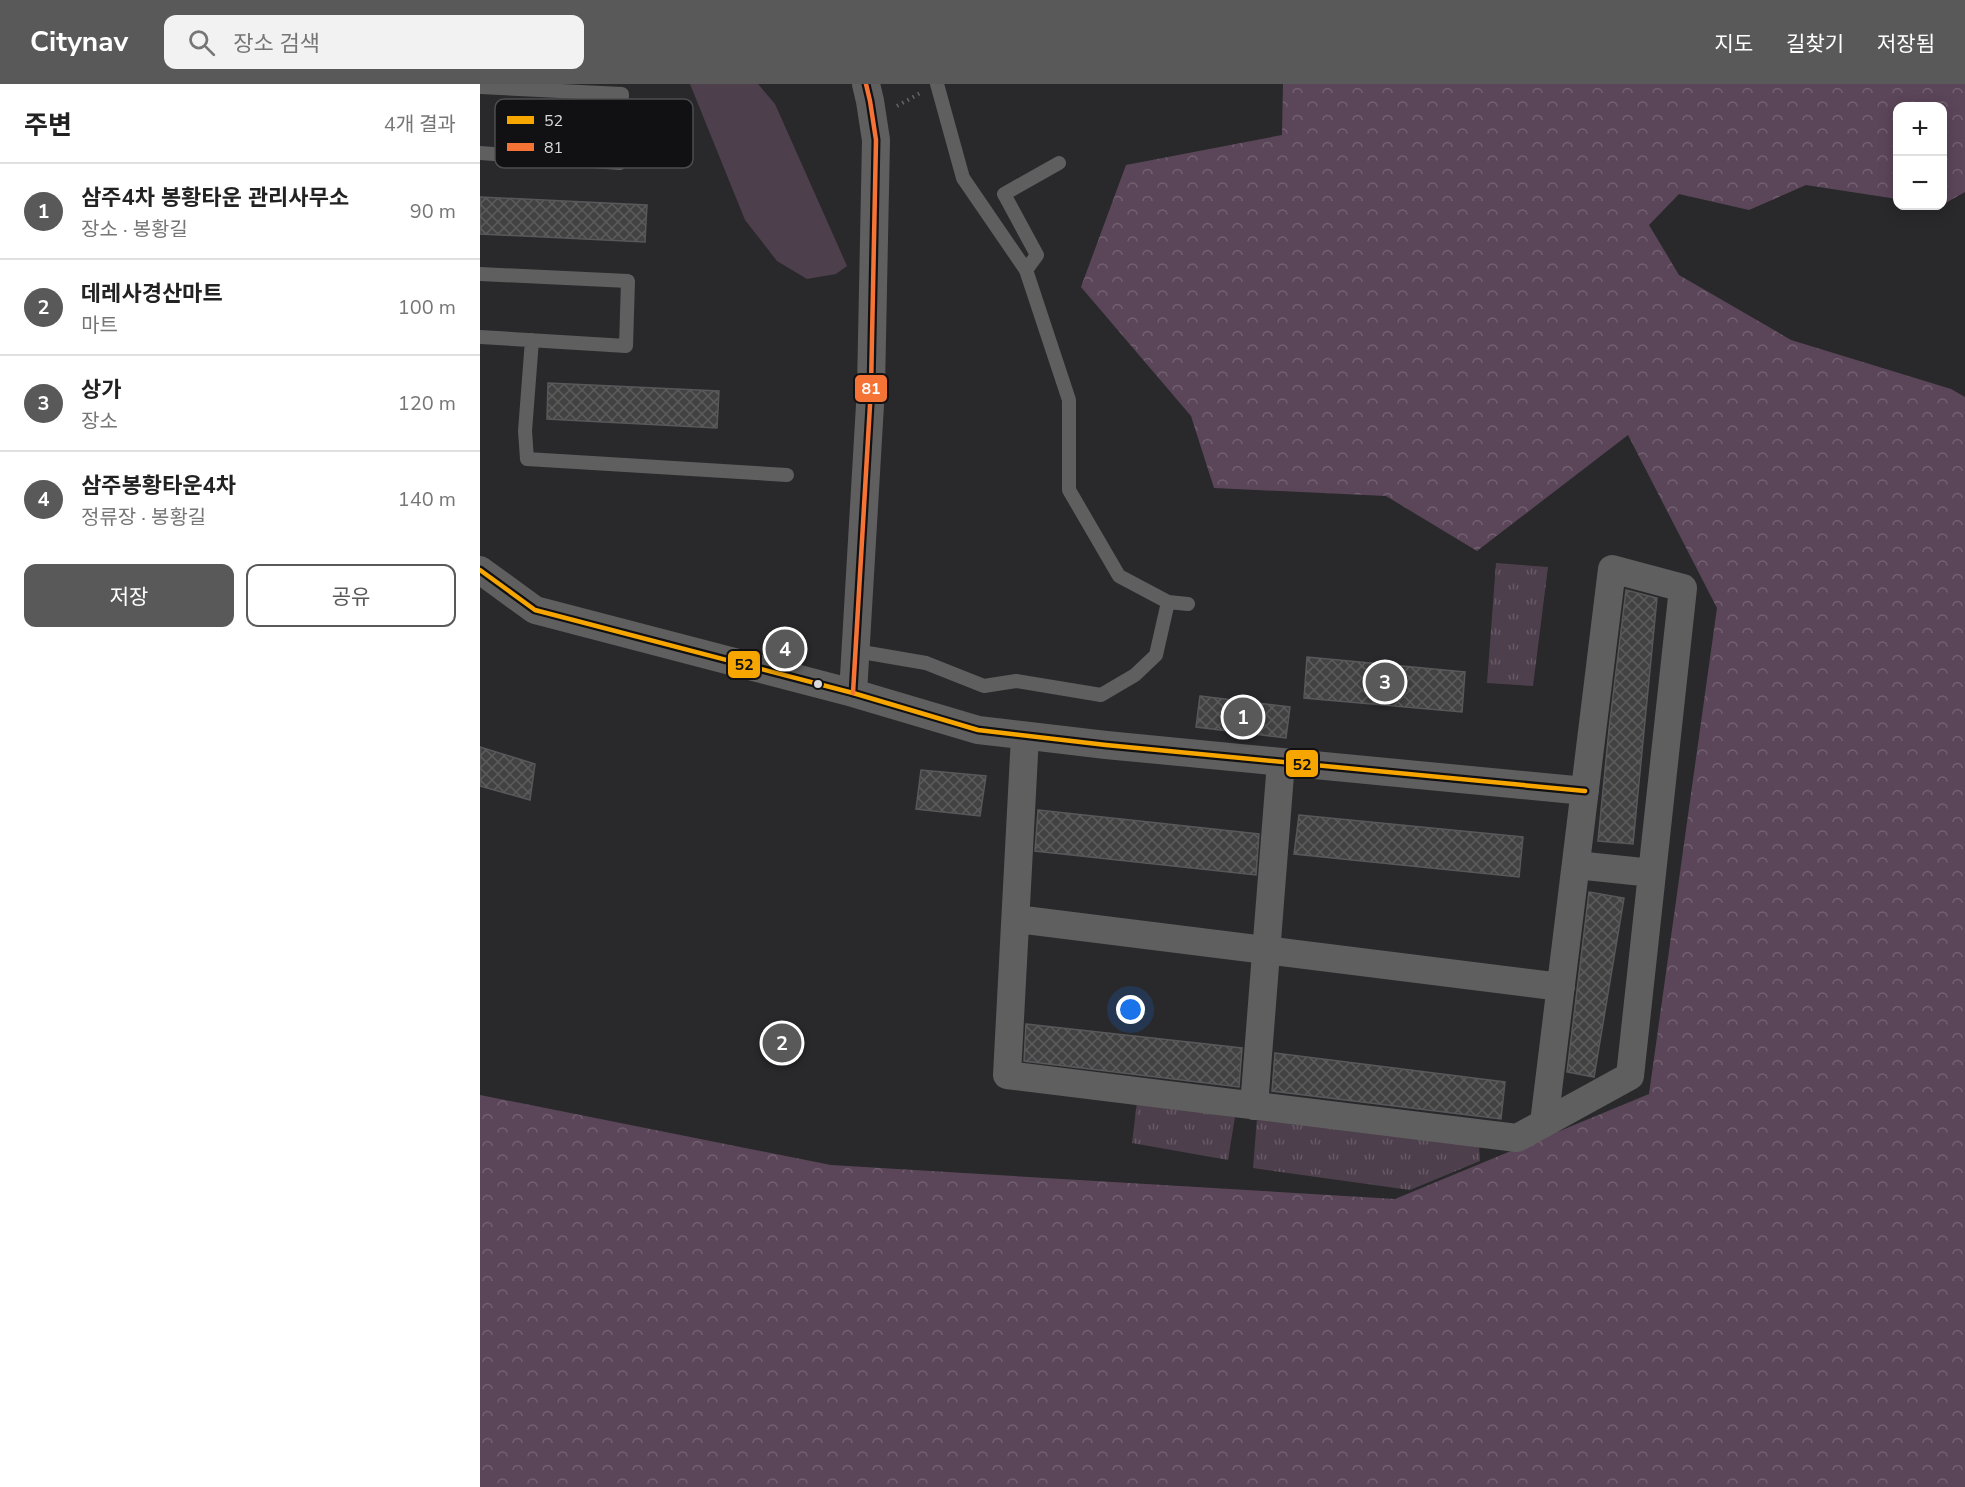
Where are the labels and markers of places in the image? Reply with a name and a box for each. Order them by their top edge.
pin: 4 [766,626,804,672]
pin: 3 [1366,660,1404,704]
unlabelled marker [812,678,824,690]
pin: 1 [1224,694,1263,740]
pin: 2 [762,1020,802,1066]

